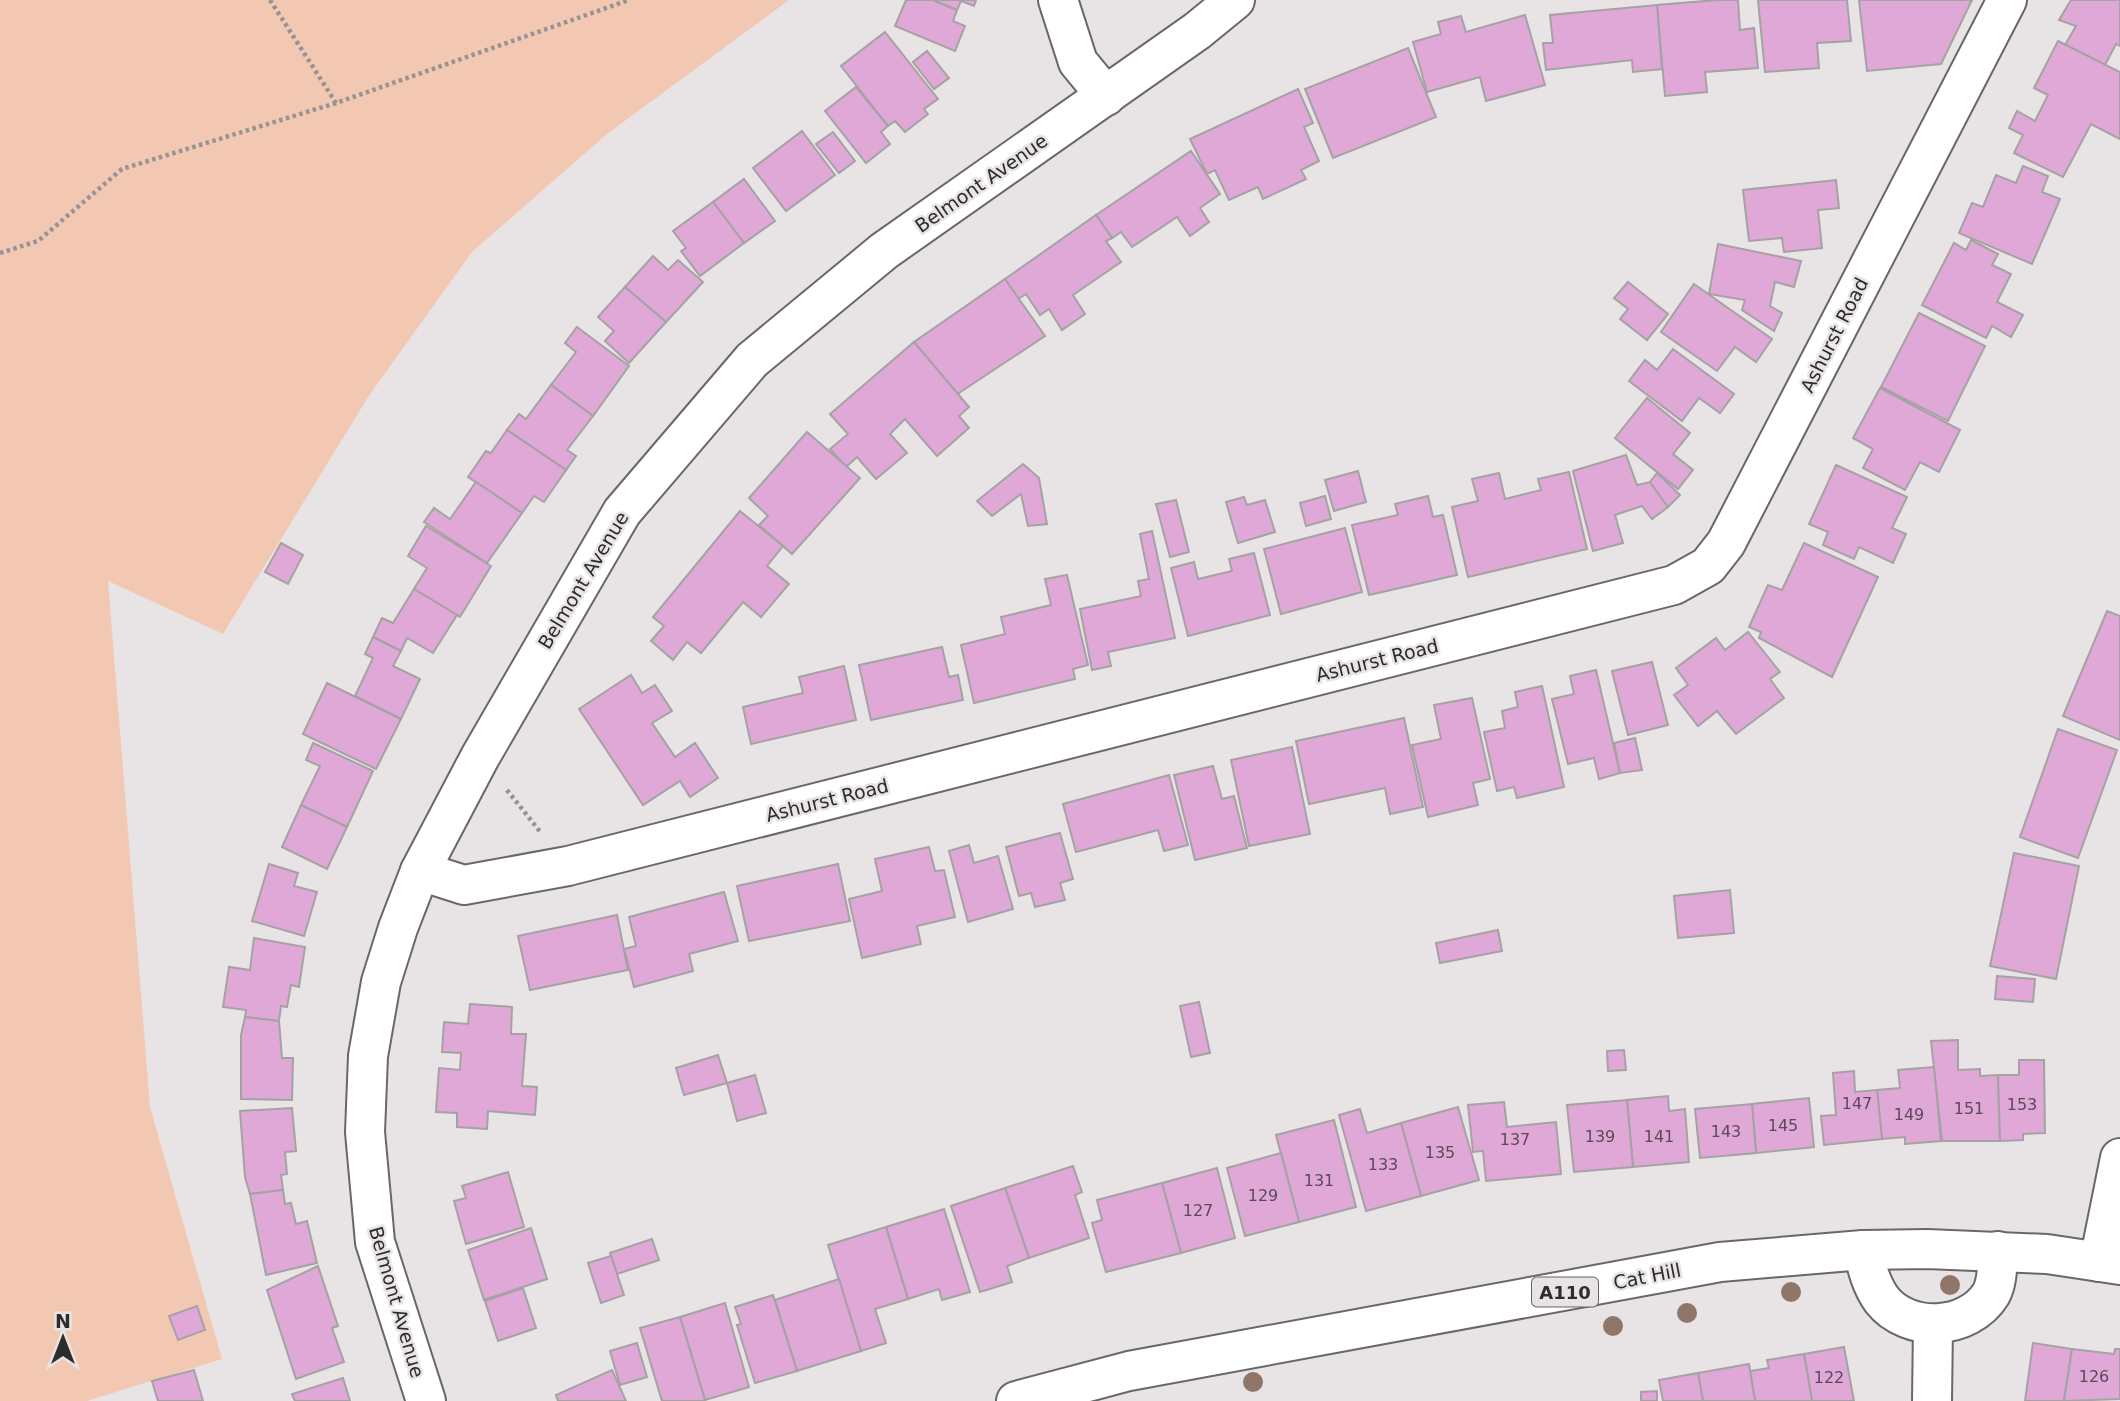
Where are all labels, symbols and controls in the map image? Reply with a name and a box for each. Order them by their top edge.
street label: Belmont Avenue [911,129,1051,237]
street label: Ashurst Road [1796,274,1872,396]
street label: Belmont Avenue [533,507,633,653]
street label: Ashurst Road [1313,634,1441,686]
street label: Ashurst Road [763,774,891,826]
house number: 147 [1842,1094,1872,1113]
house number: 153 [2007,1095,2037,1114]
house number: 151 [1954,1099,1984,1118]
house number: 149 [1894,1105,1924,1124]
house number: 145 [1768,1116,1798,1135]
house number: 143 [1711,1122,1741,1141]
house number: 139 [1585,1127,1615,1146]
house number: 141 [1644,1127,1674,1146]
house number: 137 [1500,1130,1530,1149]
house number: 135 [1425,1143,1455,1162]
house number: 133 [1368,1155,1398,1174]
house number: 131 [1304,1171,1334,1190]
house number: 129 [1248,1186,1278,1205]
house number: 127 [1183,1201,1213,1220]
street label: Belmont Avenue [365,1224,429,1380]
street label: Cat Hill [1611,1259,1683,1293]
road number: A110 [1532,1278,1598,1307]
north arrow [28,1303,98,1373]
text: N [55,1310,71,1332]
house number: 126 [2079,1367,2109,1386]
house number: 122 [1814,1368,1844,1387]

